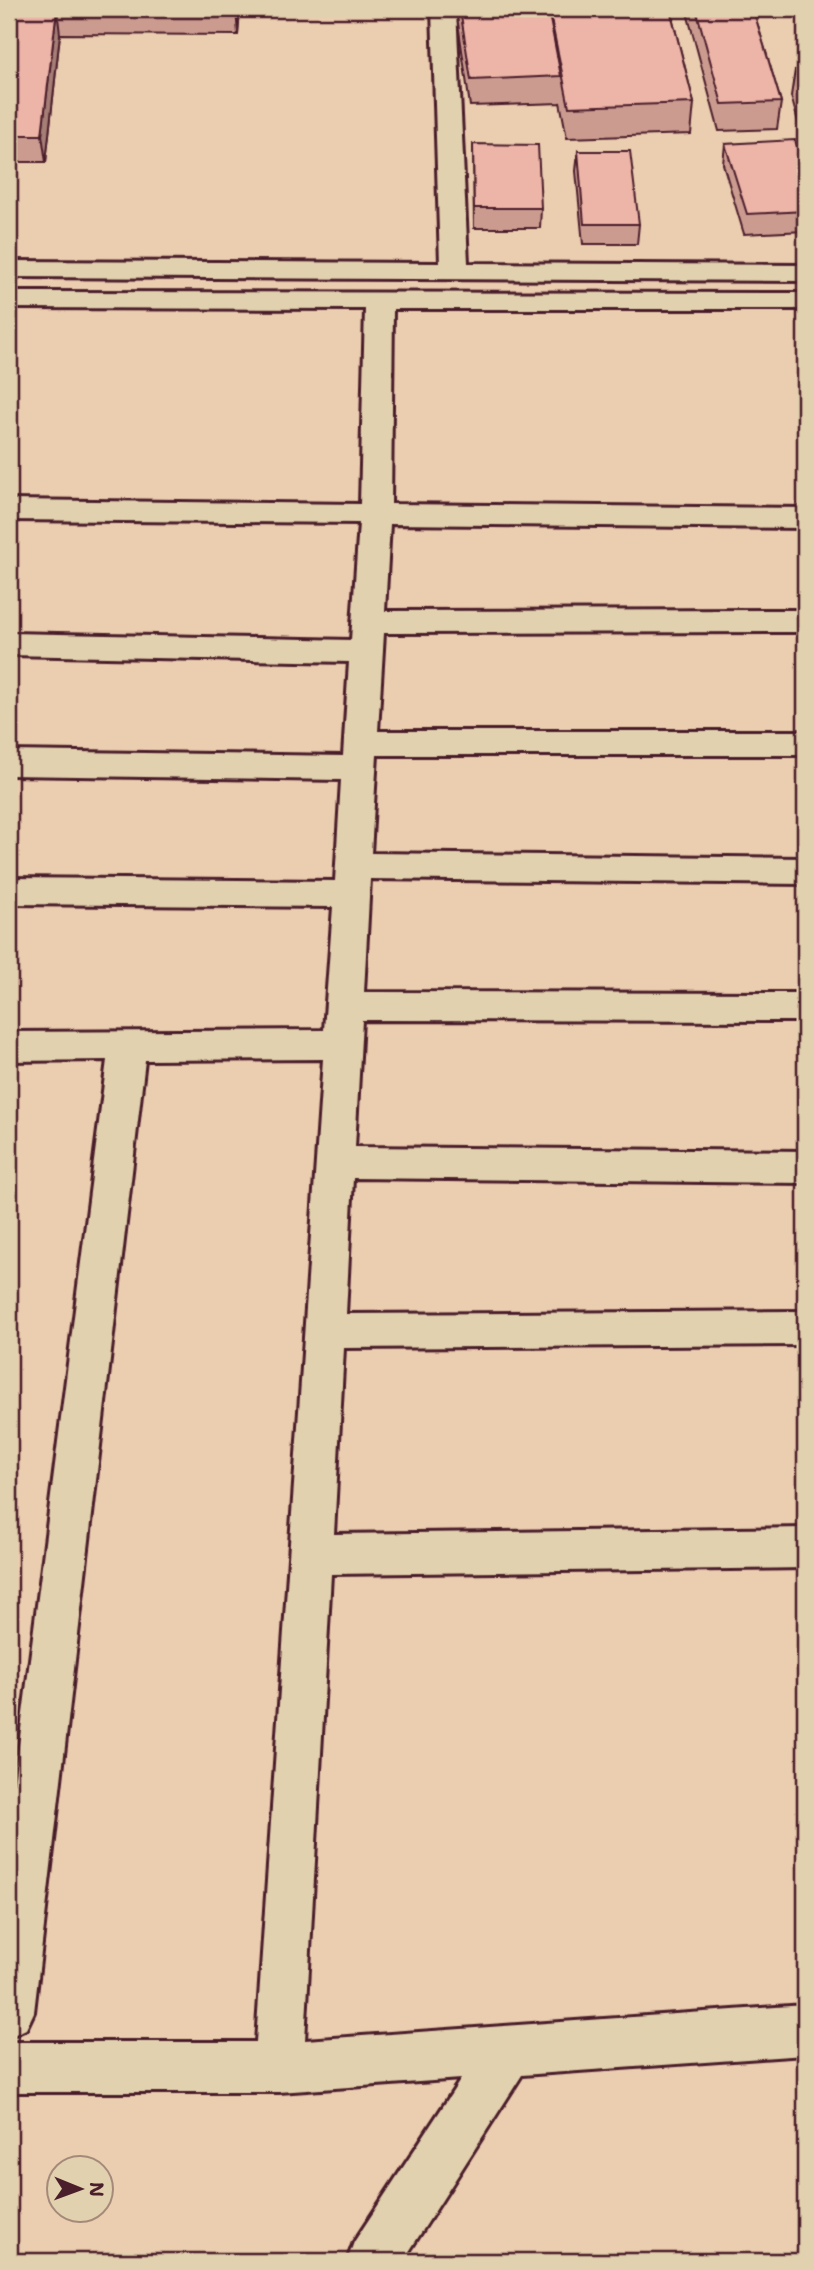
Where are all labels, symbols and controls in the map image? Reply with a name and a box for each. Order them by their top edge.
north arrow [46,2154,116,2224]
text: N [84,2182,109,2197]

